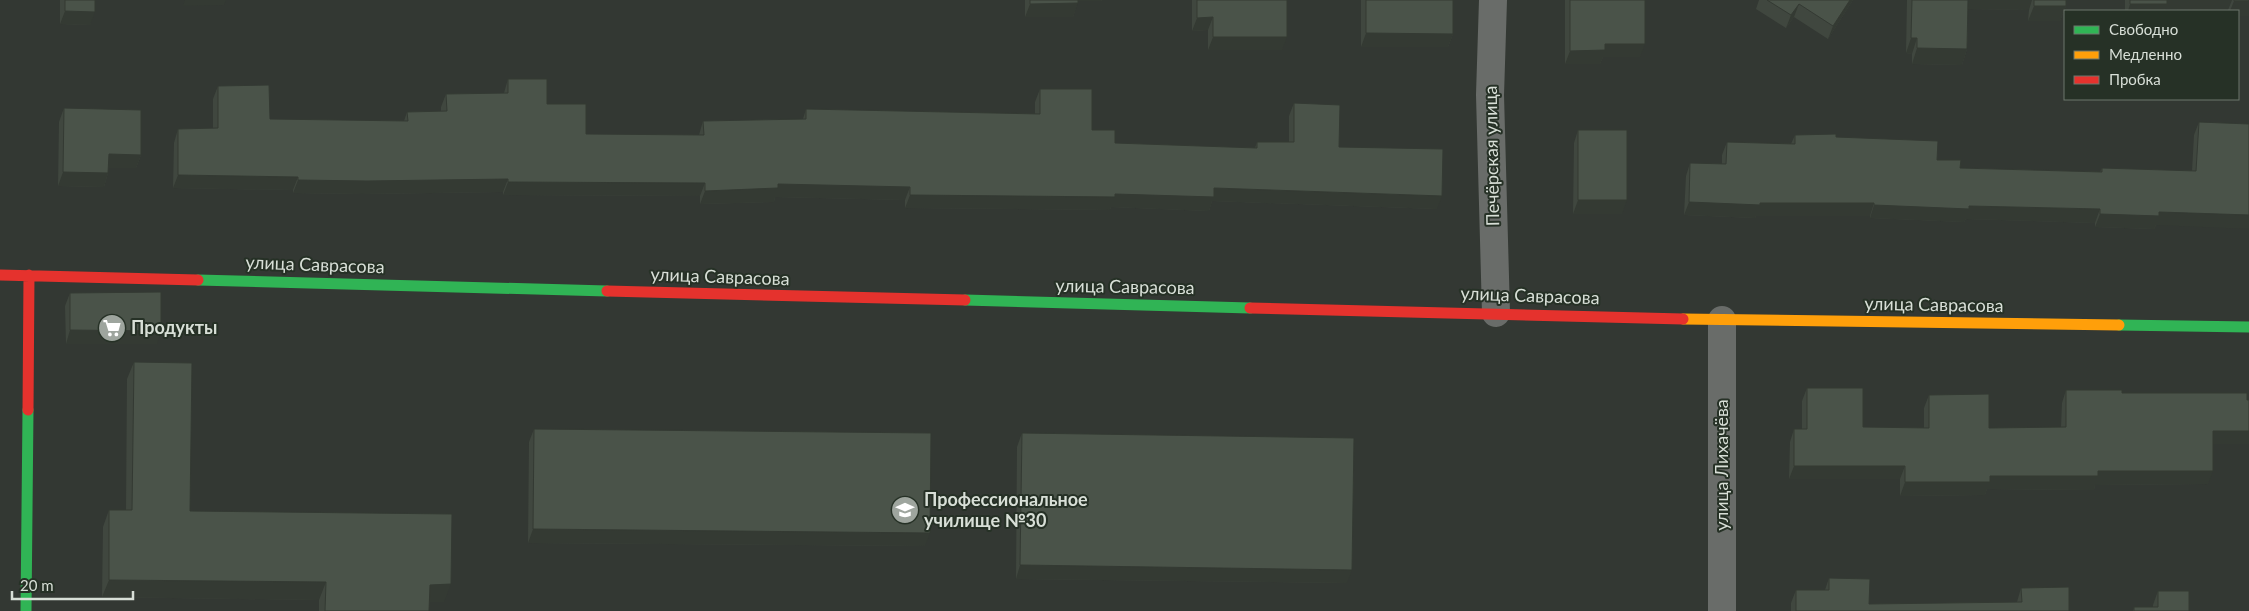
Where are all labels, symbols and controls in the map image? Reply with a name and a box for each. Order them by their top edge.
legend [2064,10,2239,100]
text: Свободно [2109,20,2178,38]
text: Медленно [2109,45,2182,63]
text: Пробка [2109,70,2161,88]
street label: Печёрская улица [1479,85,1503,227]
street label: улица Саврасова [245,251,385,277]
street label: улица Саврасова [650,263,790,289]
street label: улица Саврасова [1055,274,1195,298]
street label: улица Саврасова [1460,282,1600,308]
street label: улица Саврасова [1864,292,2004,316]
supermarket icon: Продукты [97,313,127,343]
place label: Продукты [131,316,217,338]
street label: улица Лихачёва [1710,399,1732,531]
place label: Профессиональное училище №30 [924,488,1088,531]
school or university icon: Профессиональное училище №30 [890,495,920,525]
scale bar [12,568,134,600]
text: 20 m [20,576,54,594]

